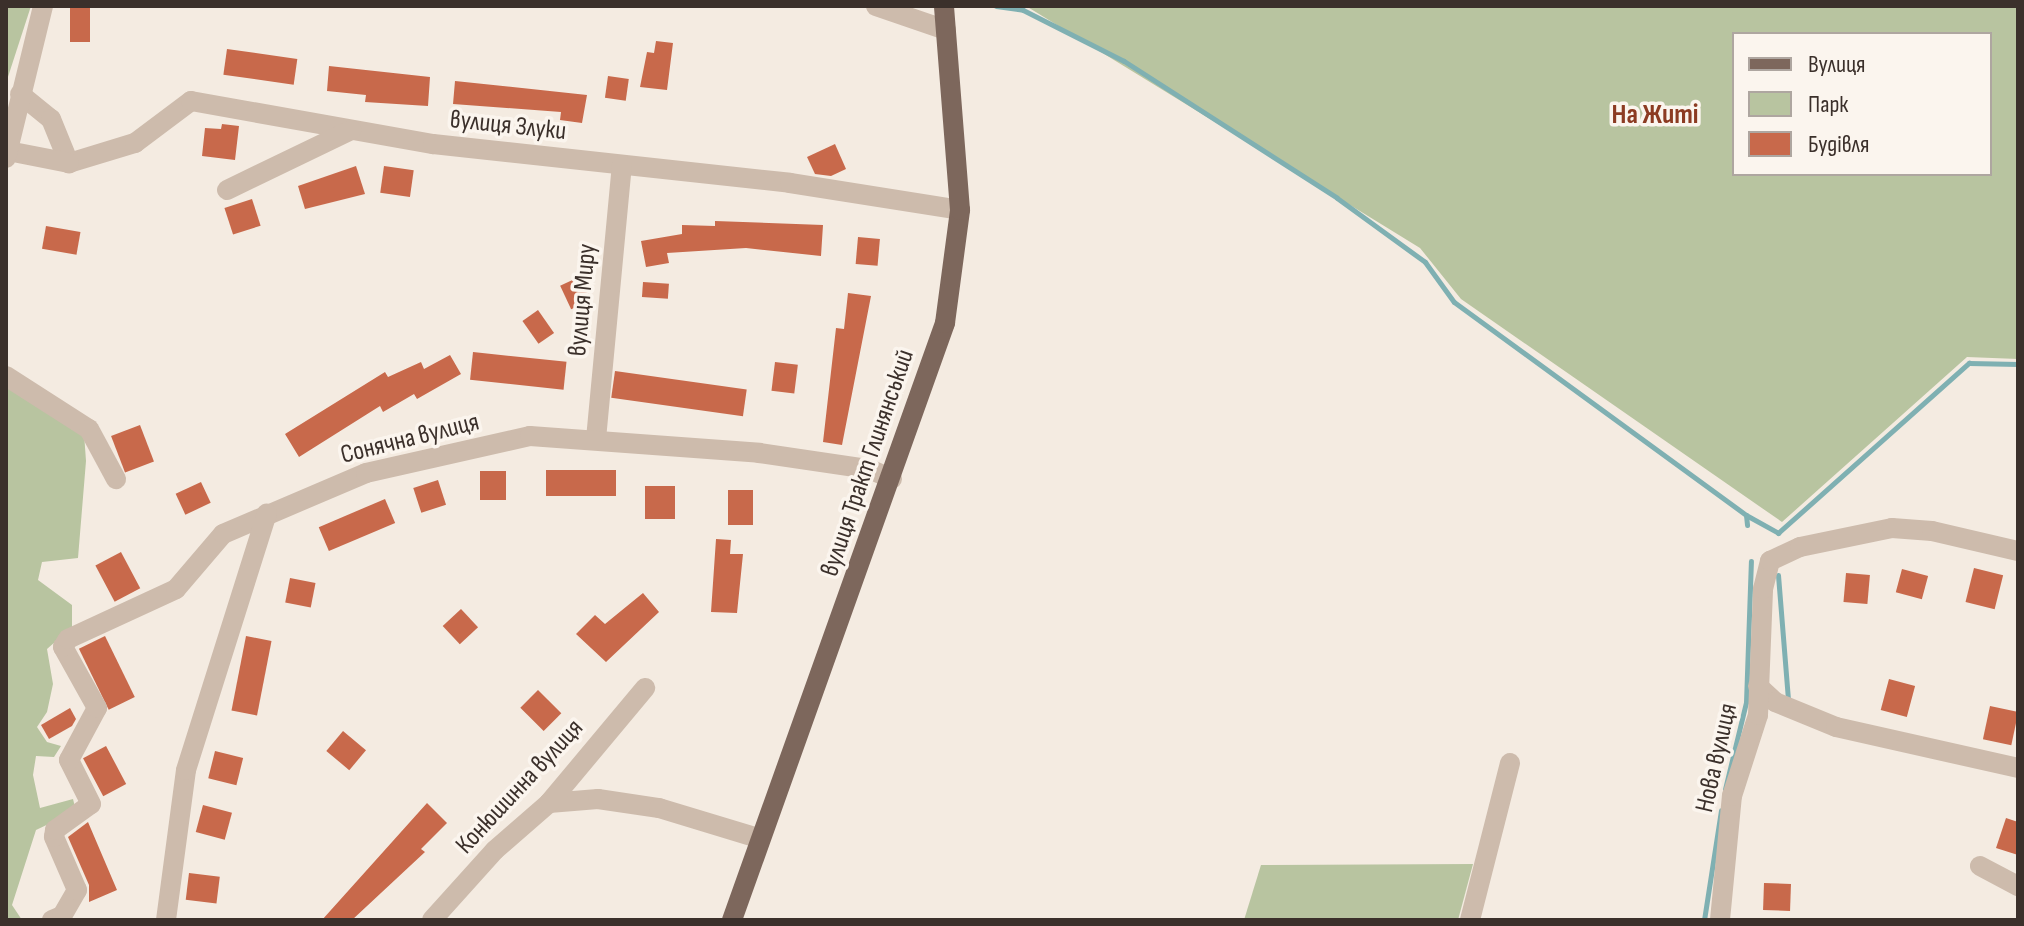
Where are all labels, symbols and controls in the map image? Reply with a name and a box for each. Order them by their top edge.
legend [1732,32,1992,176]
text: Вулиця [1808,50,1866,79]
text: Парк [1808,90,1848,119]
district label: На Житі [1611,98,1699,132]
street label: вулиця Злуки [448,104,568,148]
text: Будівля [1808,130,1869,159]
street label: вулиця Миру [563,242,603,358]
street label: вулиця Тракт Глинянський [815,346,921,580]
street label: Сонячна вулиця [338,407,482,471]
street label: Нова вулиця [1689,701,1745,815]
street label: Конюшинна вулиця [450,713,590,861]

